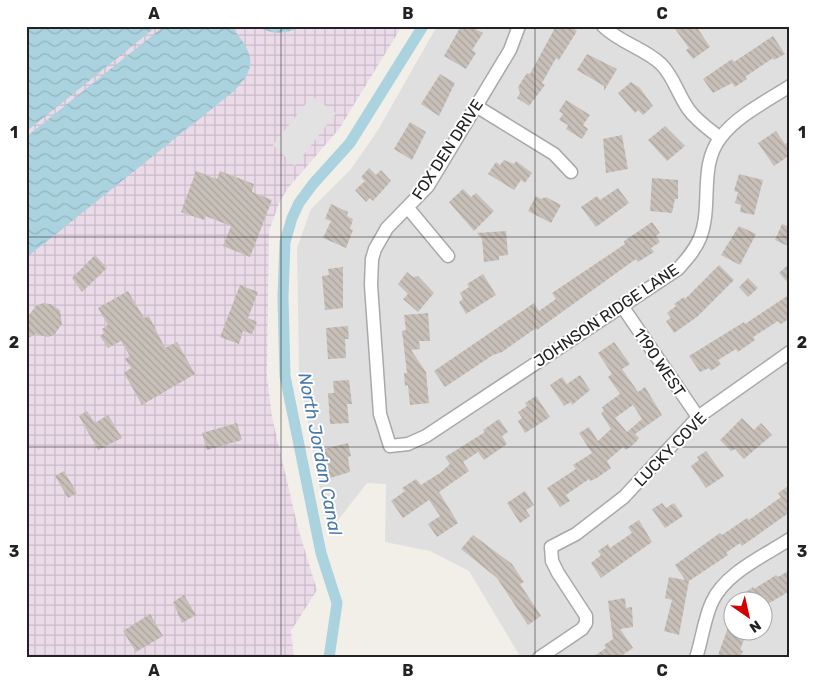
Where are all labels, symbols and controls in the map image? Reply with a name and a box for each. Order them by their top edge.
text: A [148,4,160,23]
text: B [402,4,414,23]
text: C [656,4,668,23]
street label: FOX DEN DRIVE [408,96,487,203]
text: 1 [10,123,18,142]
text: 1 [798,123,806,142]
street label: JOHNSON RIDGE LANE [530,260,682,371]
street label: 1190 WEST [630,324,689,400]
text: 2 [9,333,19,352]
text: 2 [797,333,807,352]
water label: North Jordan Canal [293,371,347,538]
street label: LUCKY COVE [630,408,710,490]
text: 3 [9,542,19,561]
text: 3 [797,542,807,561]
north arrow [724,592,774,642]
text: N [746,616,764,636]
text: A [148,661,160,680]
text: B [402,661,414,680]
text: C [656,661,668,680]

